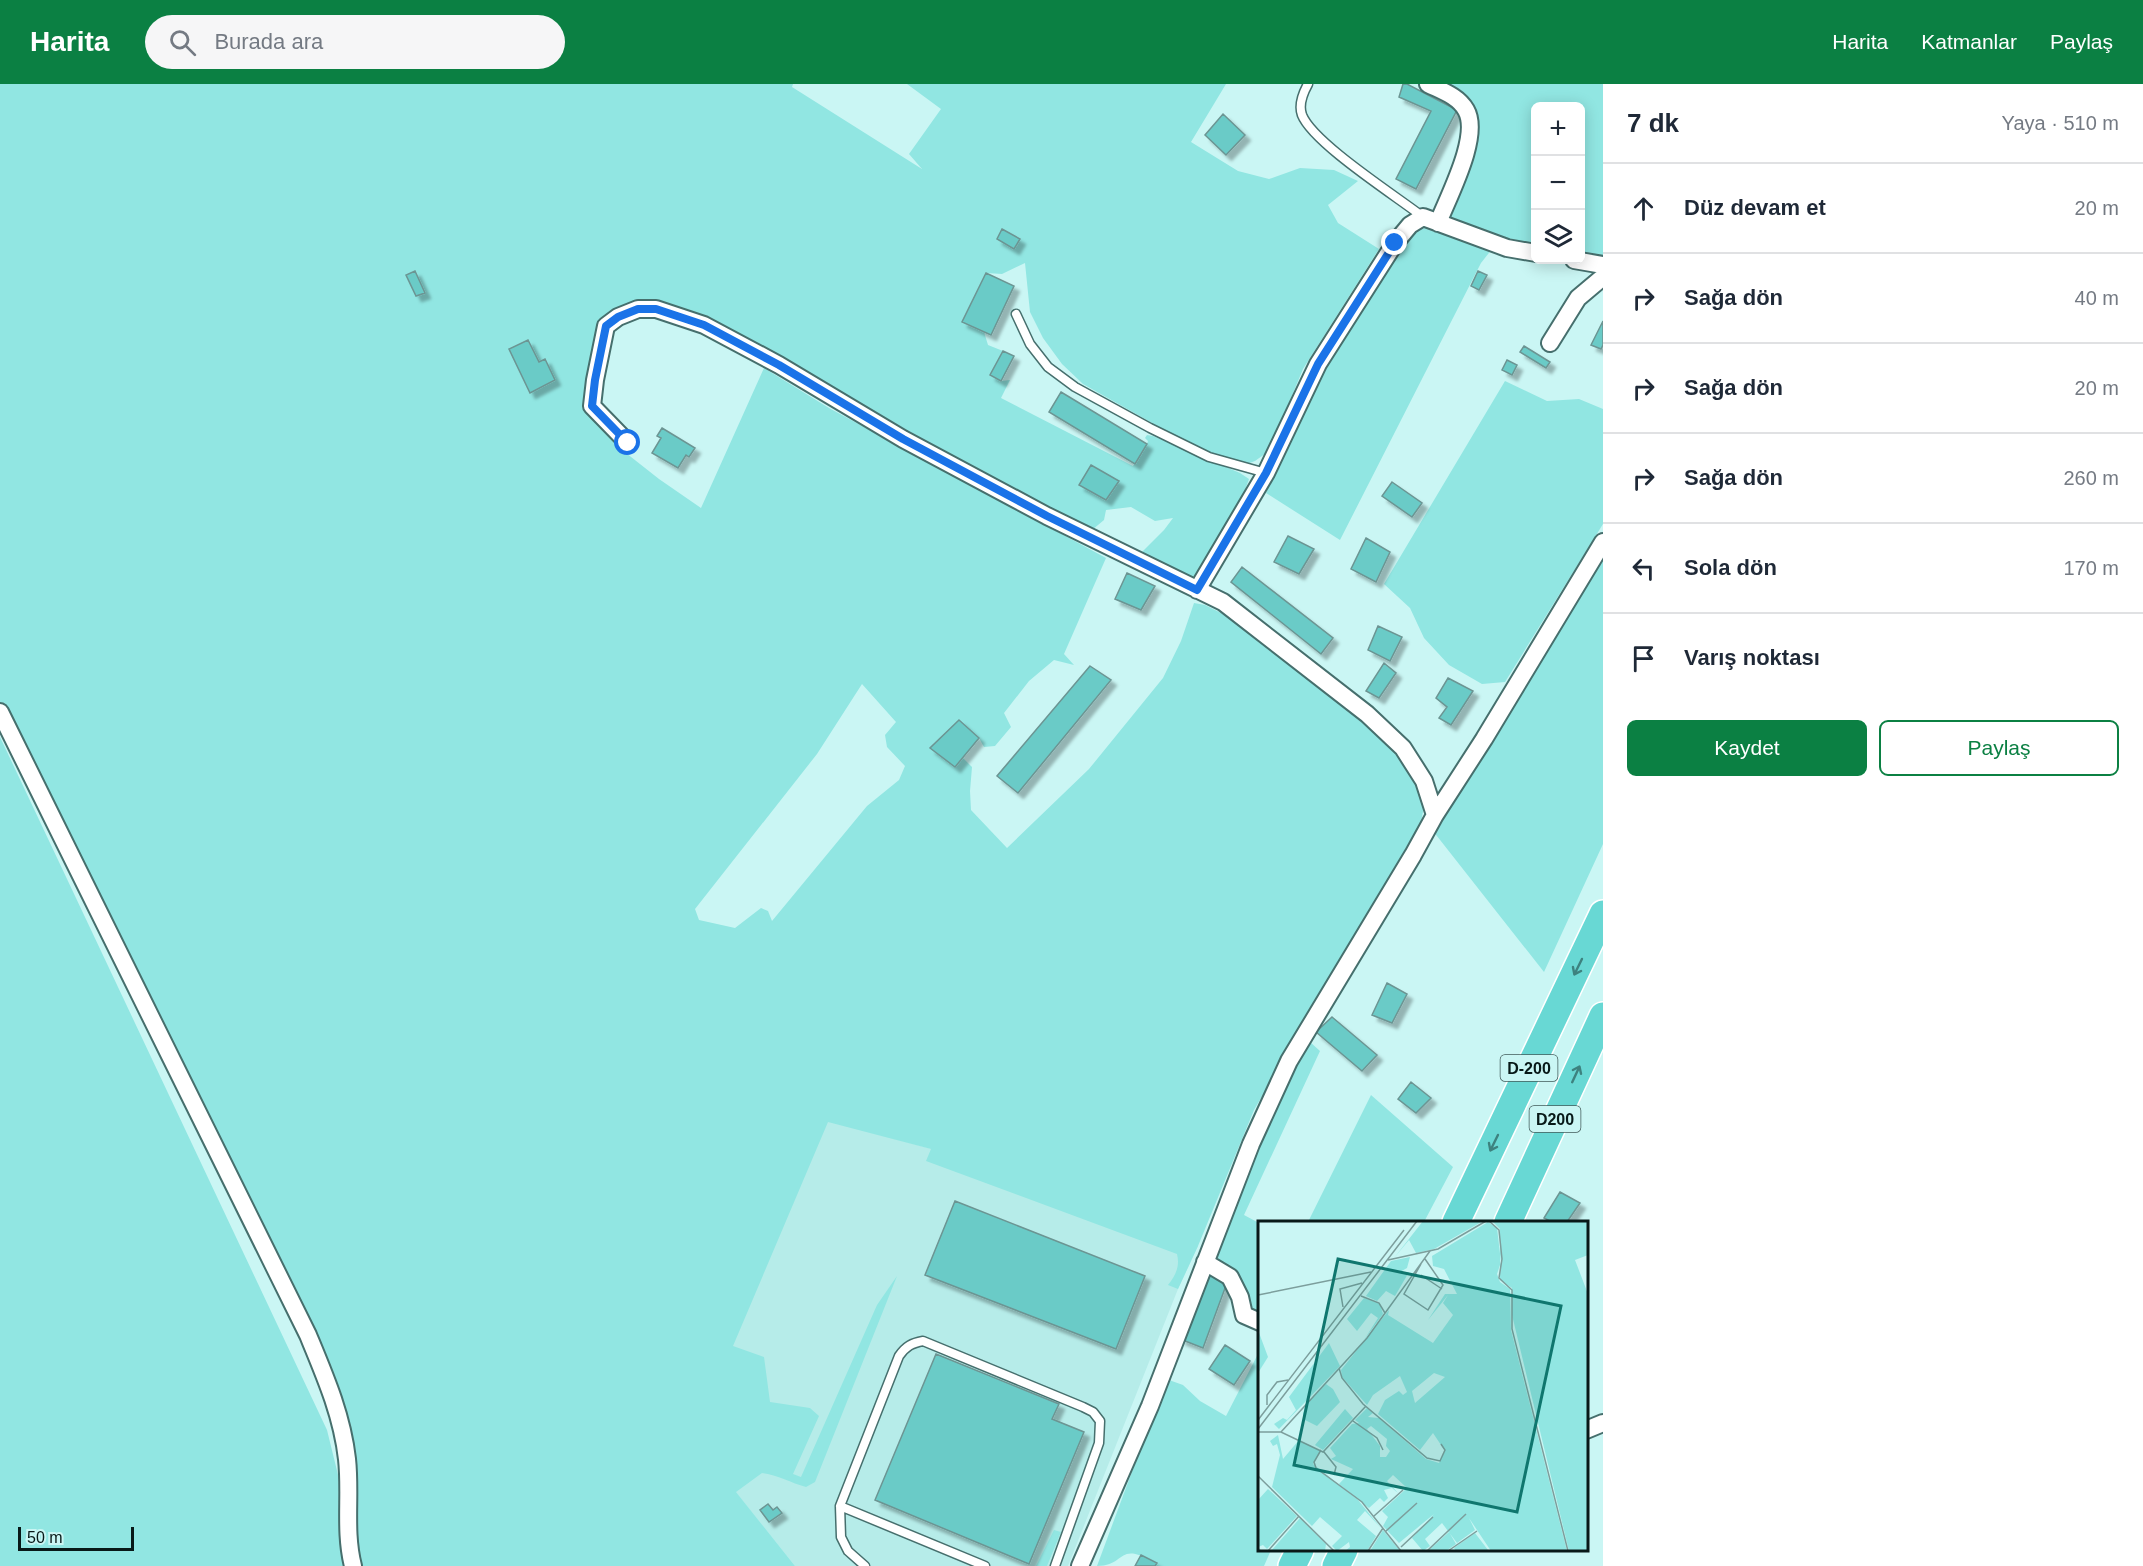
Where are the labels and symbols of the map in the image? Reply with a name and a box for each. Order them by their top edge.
route end [1381,229,1407,255]
route start [614,429,640,455]
one-way arrow [1571,957,1583,975]
road number: D-200 [1500,1055,1558,1081]
one-way arrow [1571,1066,1582,1084]
road number: D200 [1530,1106,1580,1132]
one-way arrow [1487,1133,1499,1151]
inset map [1258,1221,1588,1551]
scale bar [18,1524,134,1552]

